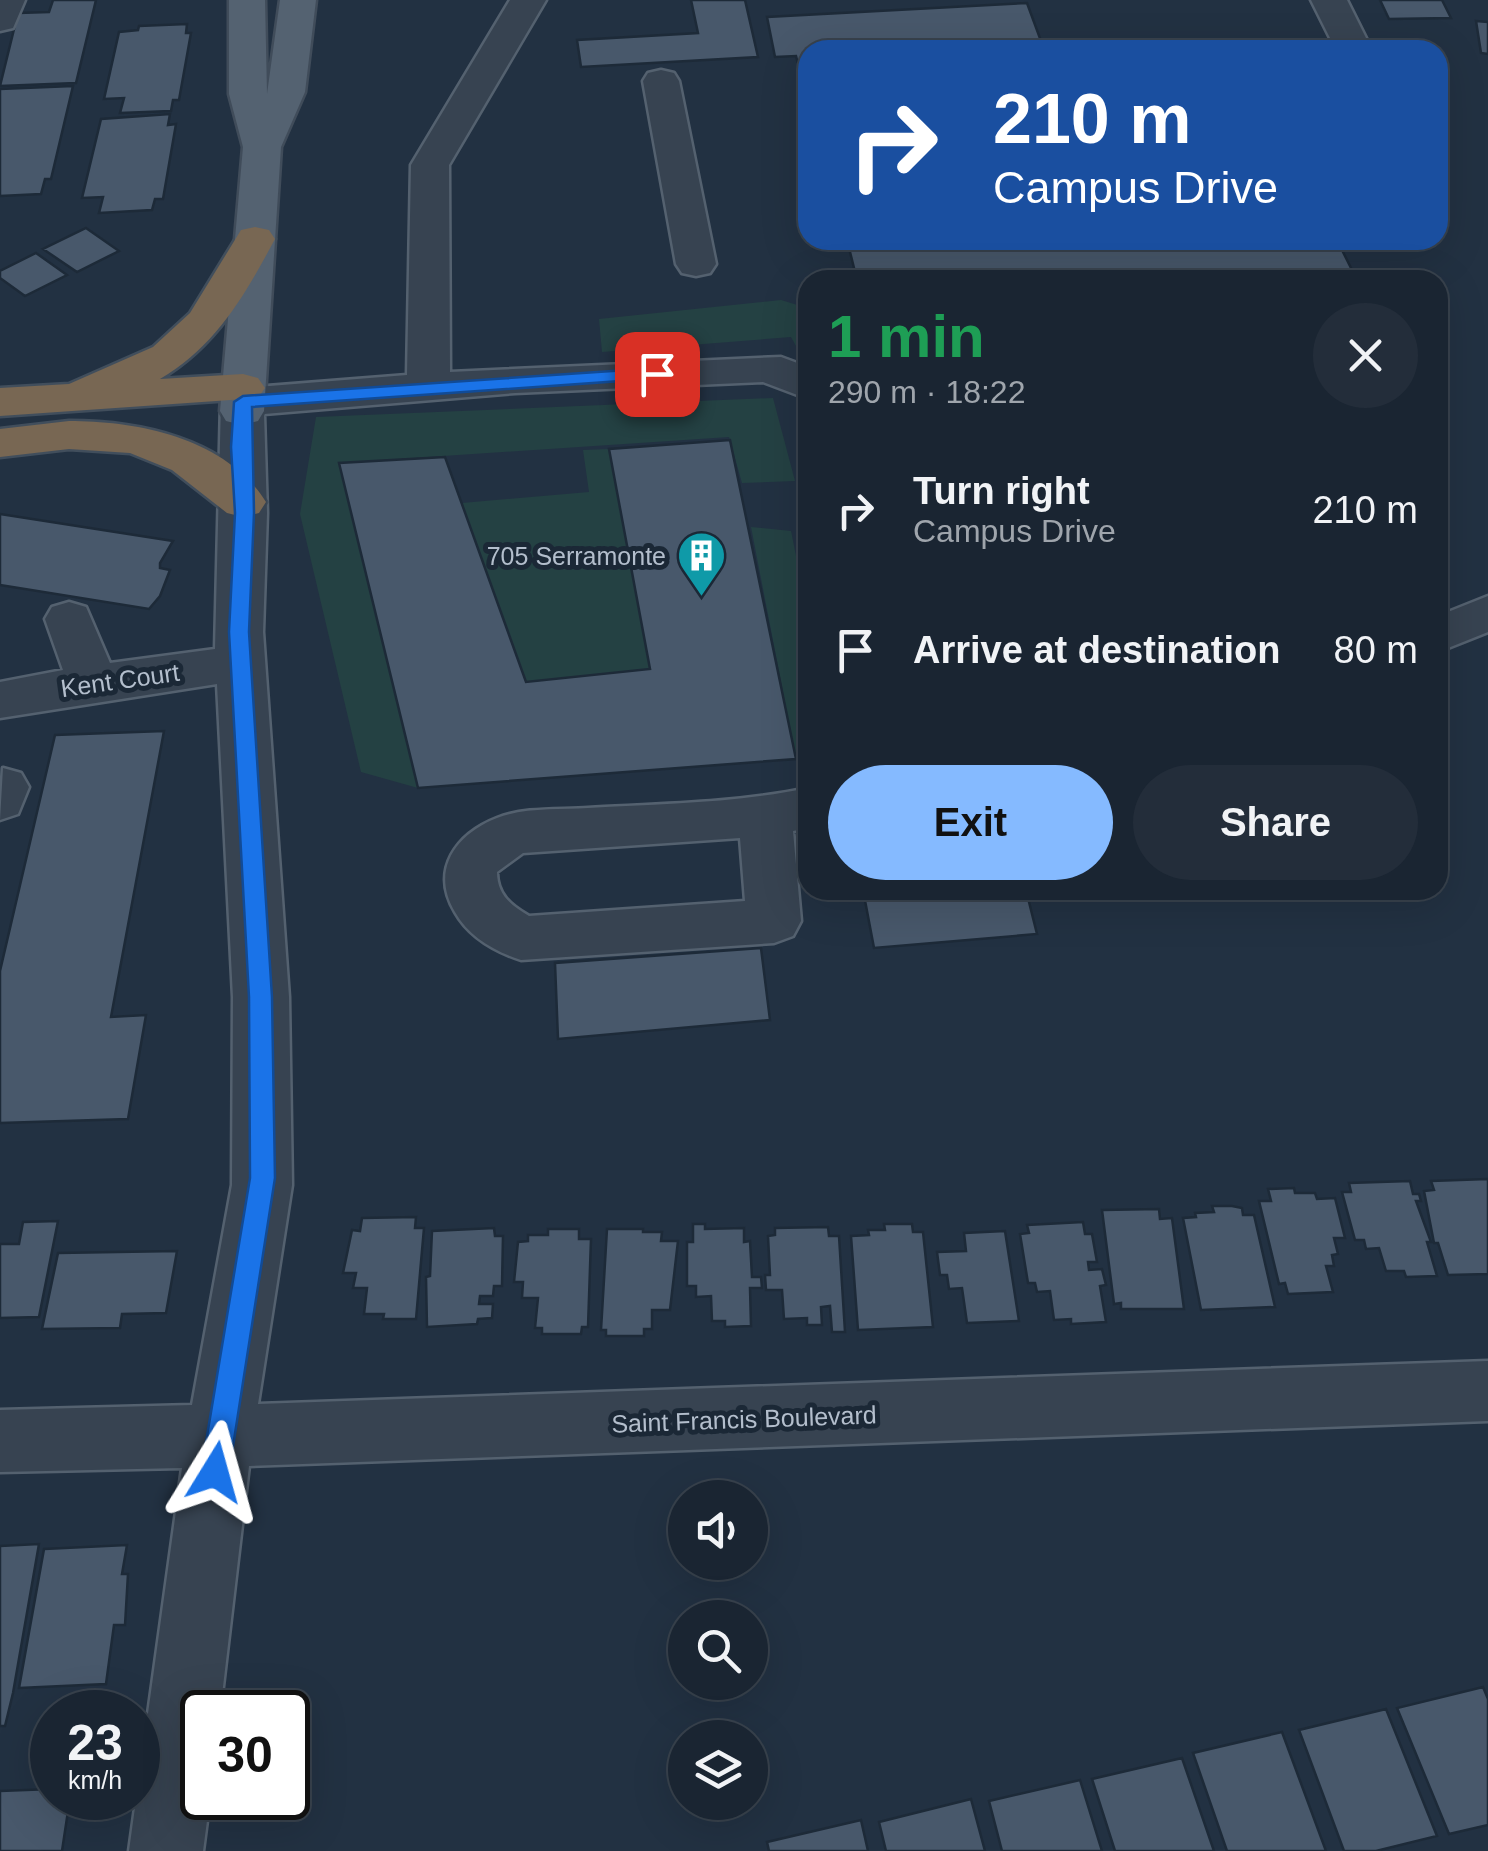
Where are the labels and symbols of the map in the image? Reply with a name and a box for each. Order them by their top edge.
pin [615,332,700,417]
building icon: 705 Serramonte [675,530,727,598]
place label: 705 Serramonte [487,542,666,570]
street label: Kent Court [59,658,181,702]
street label: Saint Francis Boulevard [611,1400,877,1438]
position arrow [163,1420,267,1524]
speed limit sign: 30 [180,1690,310,1820]

